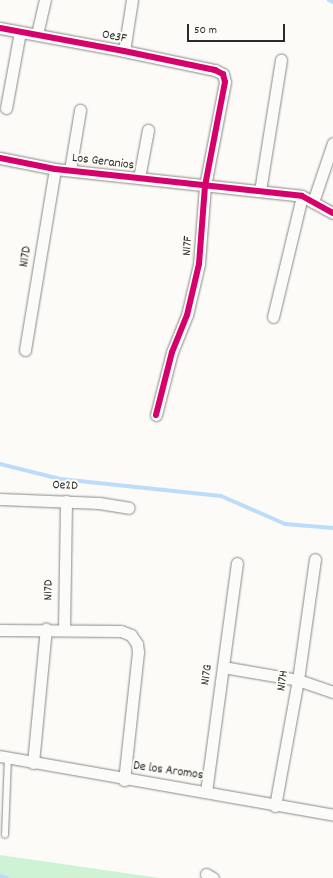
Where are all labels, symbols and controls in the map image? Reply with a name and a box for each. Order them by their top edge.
scale bar [189,16,287,42]
text: 50 m [194,22,217,39]
street label: Oe3F [100,28,128,48]
street label: Los Geranios [71,151,135,175]
street label: N17F [181,235,197,257]
street label: N17D [18,245,36,269]
street label: Oe2D [52,479,78,495]
street label: N17D [42,579,58,601]
street label: N17G [199,664,217,686]
street label: N17H [275,669,293,693]
street label: De los Aromos [132,759,204,785]

